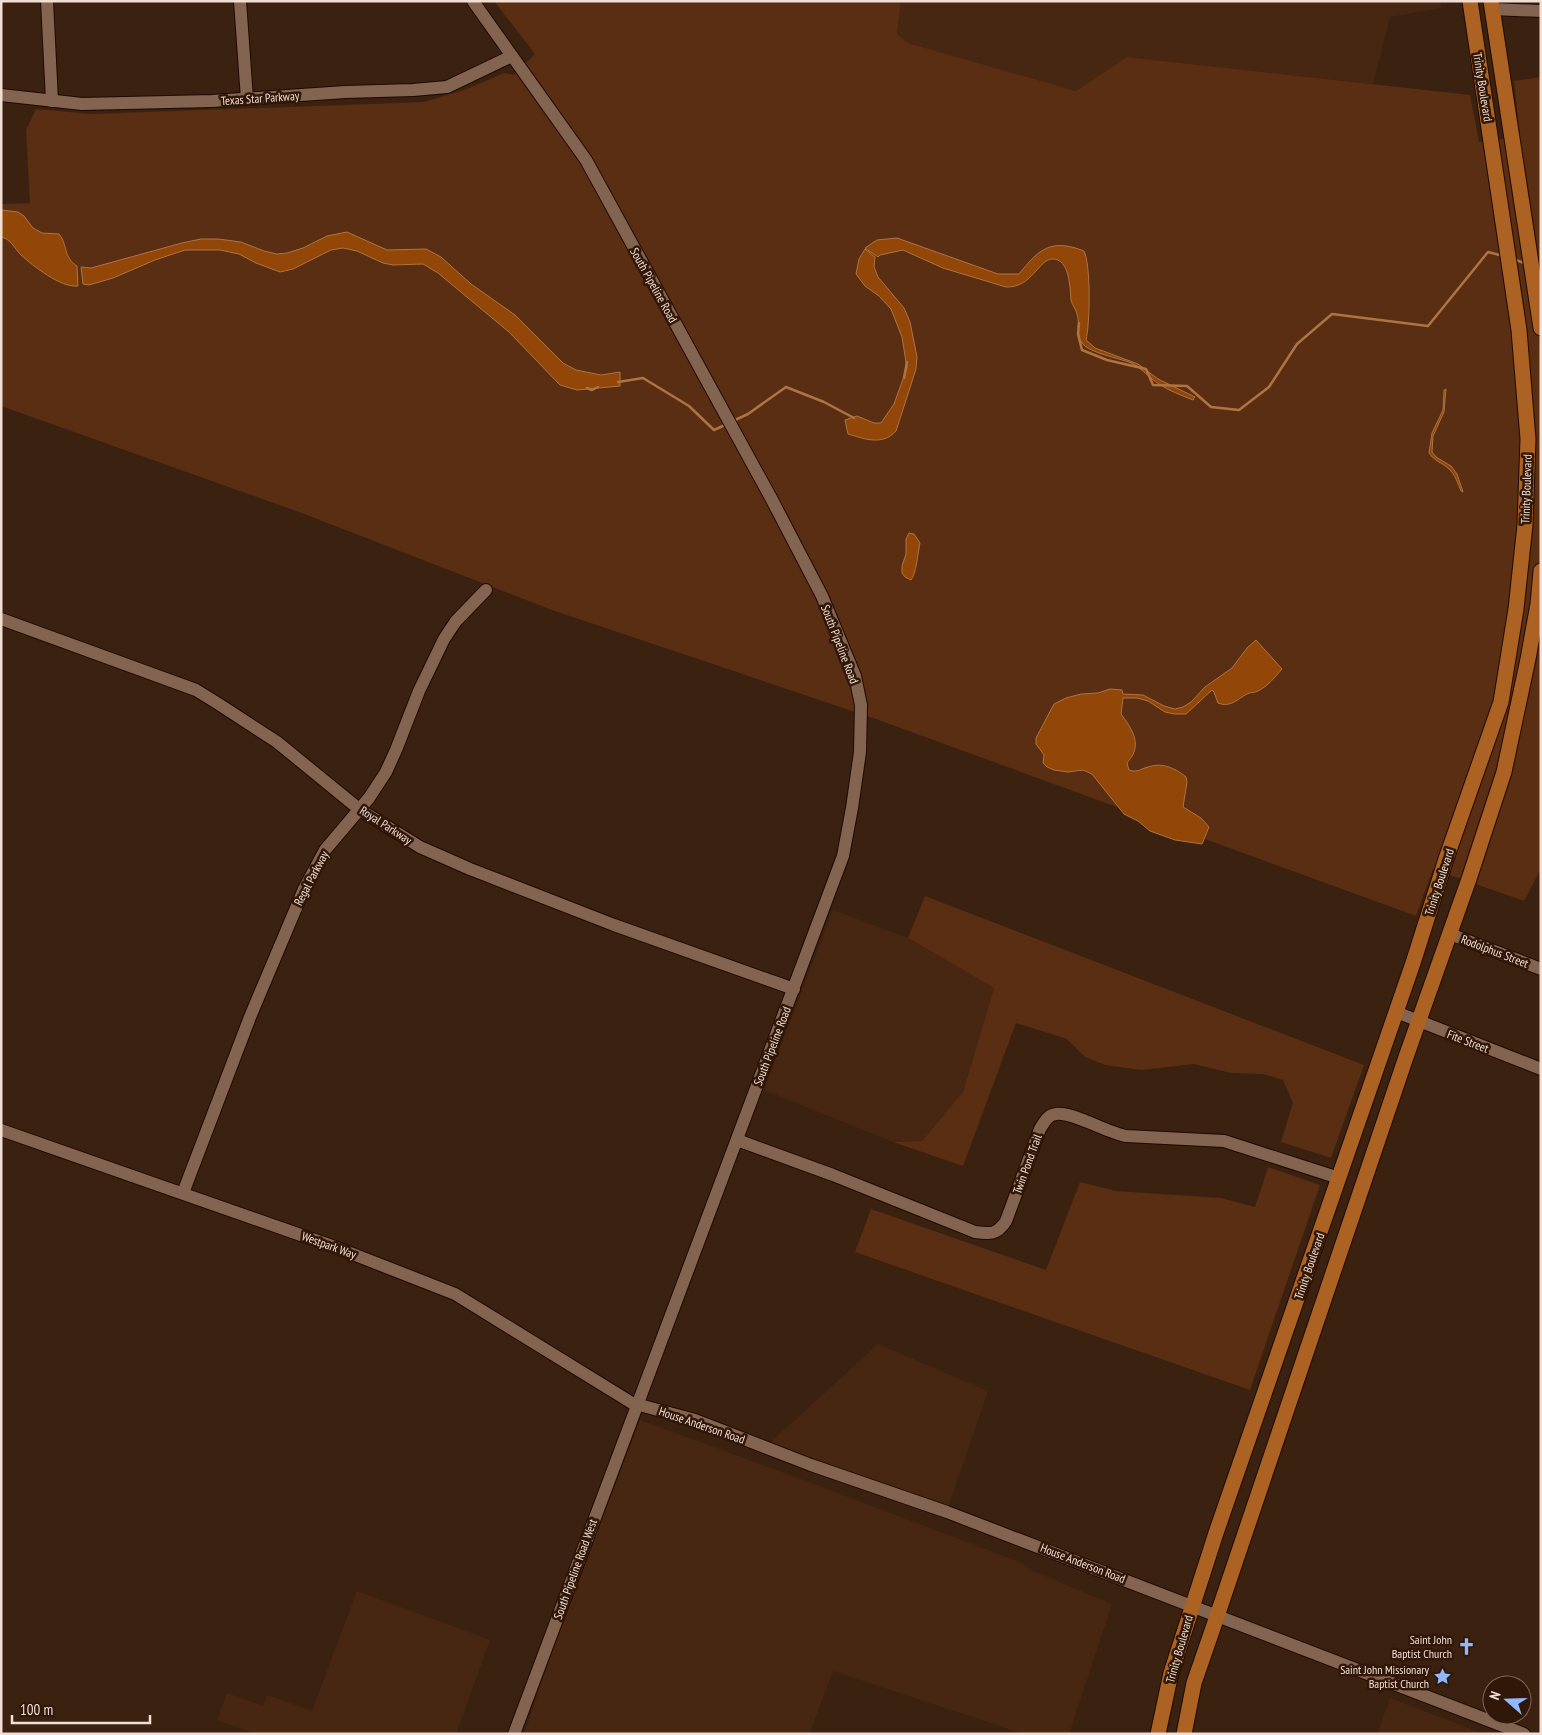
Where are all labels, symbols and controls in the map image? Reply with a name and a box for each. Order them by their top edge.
street label: Trinity Boulevard [1470,51,1496,123]
street label: Texas Star Parkway [220,88,300,108]
street label: South Pipeline Road [627,245,681,325]
street label: Trinity Boulevard [1517,454,1535,524]
street label: South Pipeline Road [818,602,862,686]
street label: Royal Parkway [357,803,415,848]
street label: Trinity Boulevard [1421,847,1457,917]
street label: Regal Parkway [290,848,332,908]
street label: Rodolphus Street [1459,931,1531,971]
street label: South Pipeline Road [750,1004,794,1088]
street label: Fite Street [1445,1026,1491,1056]
street label: Twin Pond Trail [1009,1132,1045,1196]
street label: Westpark Way [300,1228,359,1262]
street label: Trinity Boulevard [1291,1231,1327,1301]
street label: House Anderson Road [657,1403,747,1447]
street label: South Pipeline Road West [550,1516,600,1621]
street label: House Anderson Road [1038,1540,1128,1586]
street label: Trinity Boulevard [1162,1613,1196,1685]
place label: Saint John Baptist Church [1392,1632,1452,1661]
church icon: Saint John Baptist Church [1456,1636,1476,1656]
place label: Saint John Missionary Baptist Church [1340,1662,1429,1691]
place icon: Saint John Missionary Baptist Church [1433,1666,1453,1686]
north arrow [1482,1675,1532,1725]
text: N [1485,1689,1505,1702]
scale bar [12,1692,150,1724]
text: 100 m [20,1700,53,1719]

